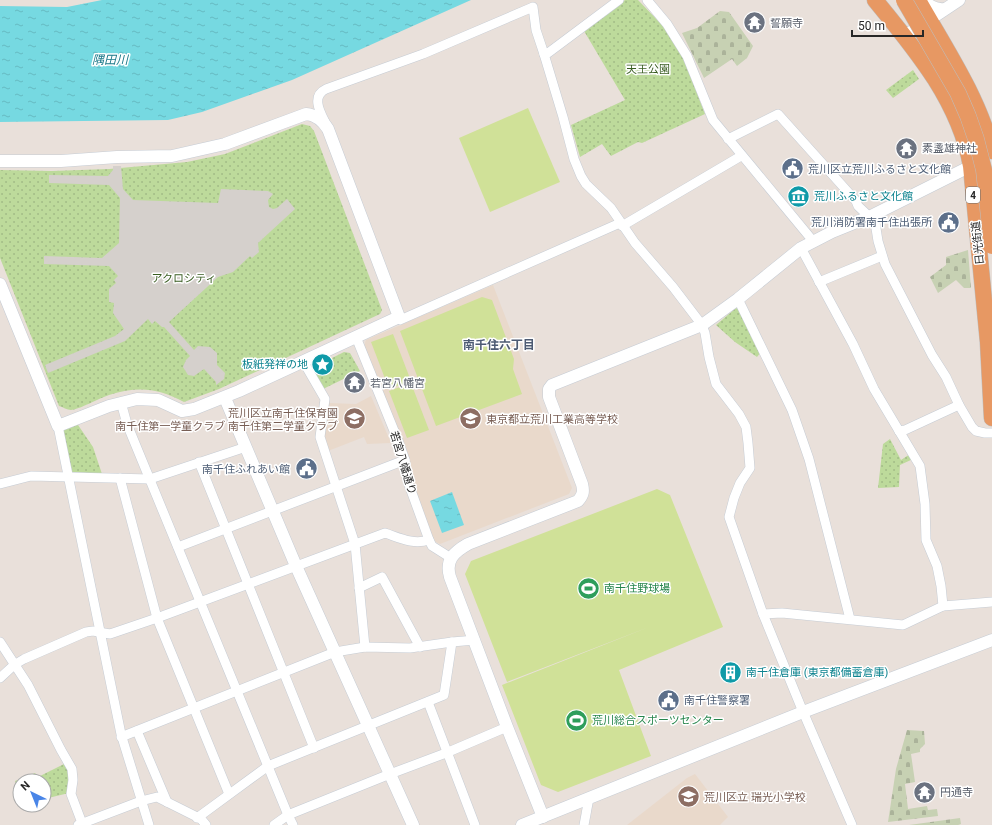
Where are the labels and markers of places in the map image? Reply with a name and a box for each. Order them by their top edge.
temple icon: 誓願寺 [742,10,768,36]
place label: 誓願寺 [770,17,803,30]
temple icon: 素盞雄神社 [893,135,919,161]
place label: 素盞雄神社 [922,142,977,155]
public building icon: 荒川区立荒川ふるさと文化館 [779,156,805,182]
place label: 荒川区立荒川ふるさと文化館 [808,163,951,176]
museum icon: 荒川ふるさと文化館 [785,183,811,209]
place label: 荒川ふるさと文化館 [814,190,913,203]
public building icon: 荒川消防署南千住出張所 [935,209,961,235]
place label: 荒川消防署南千住出張所 [811,216,933,229]
place icon: 板紙発祥の地 [310,351,336,377]
place label: 板紙発祥の地 [242,358,308,371]
temple icon: 若宮八幡宮 [341,370,367,396]
place label: 若宮八幡宮 [370,377,425,390]
school or university icon: 荒川区立南千住保育園 南千住第一学童クラブ 南千住第二学童クラブ [341,406,367,432]
school or university icon: 東京都立荒川工業高等学校 [457,406,483,432]
place label: 荒川区立南千住保育園 南千住第一学童クラブ 南千住第二学童クラブ [115,407,338,433]
place label: 東京都立荒川工業高等学校 [486,413,618,426]
public building icon: 南千住ふれあい館 [293,456,319,482]
place label: 南千住ふれあい館 [202,463,290,476]
sports icon: 南千住野球場 [576,575,602,601]
place label: 南千住野球場 [604,582,670,595]
building icon: 南千住倉庫 (東京都備蓄倉庫) [718,659,744,685]
place label: 南千住倉庫 (東京都備蓄倉庫) [746,666,888,679]
public building icon: 南千住警察署 [655,687,681,713]
place label: 南千住警察署 [684,694,750,707]
sports icon: 荒川総合スポーツセンター [564,707,590,733]
place label: 荒川総合スポーツセンター [592,714,724,727]
temple icon: 円通寺 [912,779,938,805]
school or university icon: 荒川区立 瑞光小学校 [675,784,701,810]
place label: 円通寺 [940,786,973,799]
place label: 荒川区立 瑞光小学校 [704,791,806,804]

